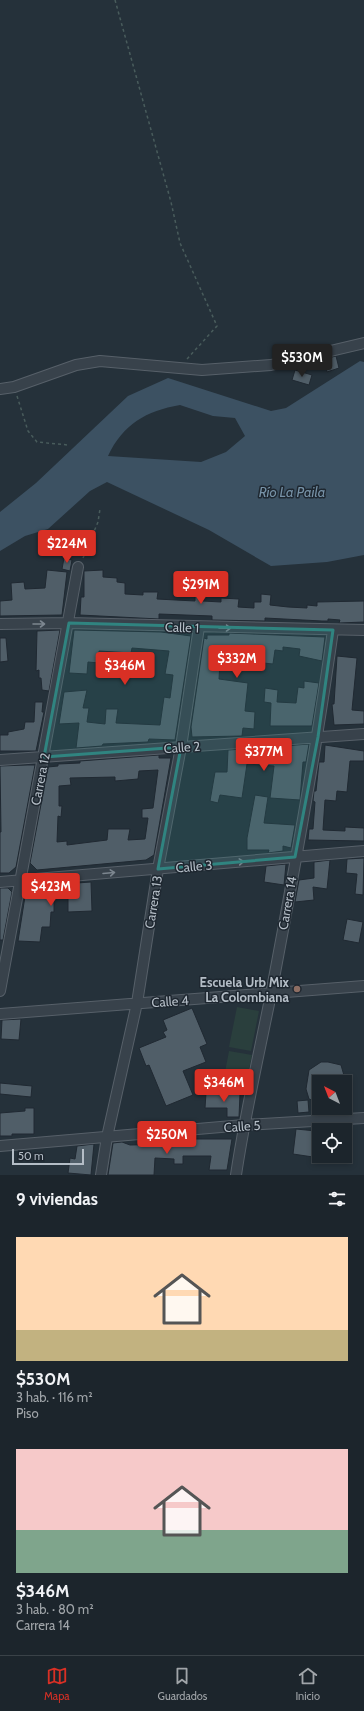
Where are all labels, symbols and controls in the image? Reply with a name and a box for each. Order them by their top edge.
pin: $530M [274,344,330,378]
text: $530M [281,349,323,365]
water label: Río La Paila [259,483,325,501]
pin: $224M [39,530,95,564]
text: $224M [47,535,87,551]
pin: $291M [173,571,229,605]
text: $291M [182,576,220,592]
street label: Calle 1 [165,618,199,636]
one-way arrow [32,620,45,628]
one-way arrow [218,624,231,632]
pin: $332M [209,645,265,679]
text: $332M [217,650,257,666]
pin: $346M [97,652,153,686]
text: $346M [105,657,145,673]
street label: Calle 2 [163,738,201,756]
pin: $377M [236,738,292,772]
text: $377M [245,743,283,759]
street label: Carrera 12 [27,751,53,807]
street label: Calle 3 [175,856,213,876]
one-way arrow [231,858,244,865]
one-way arrow [102,869,115,877]
pin: $423M [23,873,79,907]
street label: Carrera 13 [141,874,165,930]
street label: Carrera 14 [274,875,300,931]
text: $423M [31,878,71,894]
place label: Escuela Urb Mix La Colombiana [200,974,290,1005]
marker: Escuela Urb Mix La Colombiana [292,984,302,994]
street label: Calle 4 [151,992,190,1010]
pin: $346M [196,1069,252,1103]
text: $346M [204,1074,244,1090]
north arrow [312,1075,352,1115]
map controls [312,1075,352,1163]
street label: Calle 5 [223,1117,261,1135]
pin: $250M [139,1121,195,1155]
button: locate [312,1123,352,1163]
text: $250M [146,1126,188,1142]
scale bar [12,1147,84,1166]
text: 50 m [18,1149,44,1163]
icon: filters [326,1188,348,1210]
text: 9 viviendas [16,1189,98,1209]
icon: home [146,1263,218,1335]
text: $530M [16,1369,70,1389]
text: 3 hab. · 116 m² [16,1389,93,1405]
text: Piso [16,1405,39,1421]
icon: home [146,1475,218,1547]
text: $346M [16,1581,69,1601]
text: 3 hab. · 80 m² [16,1601,94,1617]
text: Carrera 14 [16,1617,70,1633]
tab: Mapa [44,1665,70,1703]
tab: Guardados [158,1665,207,1703]
tab: Inicio [295,1665,320,1703]

